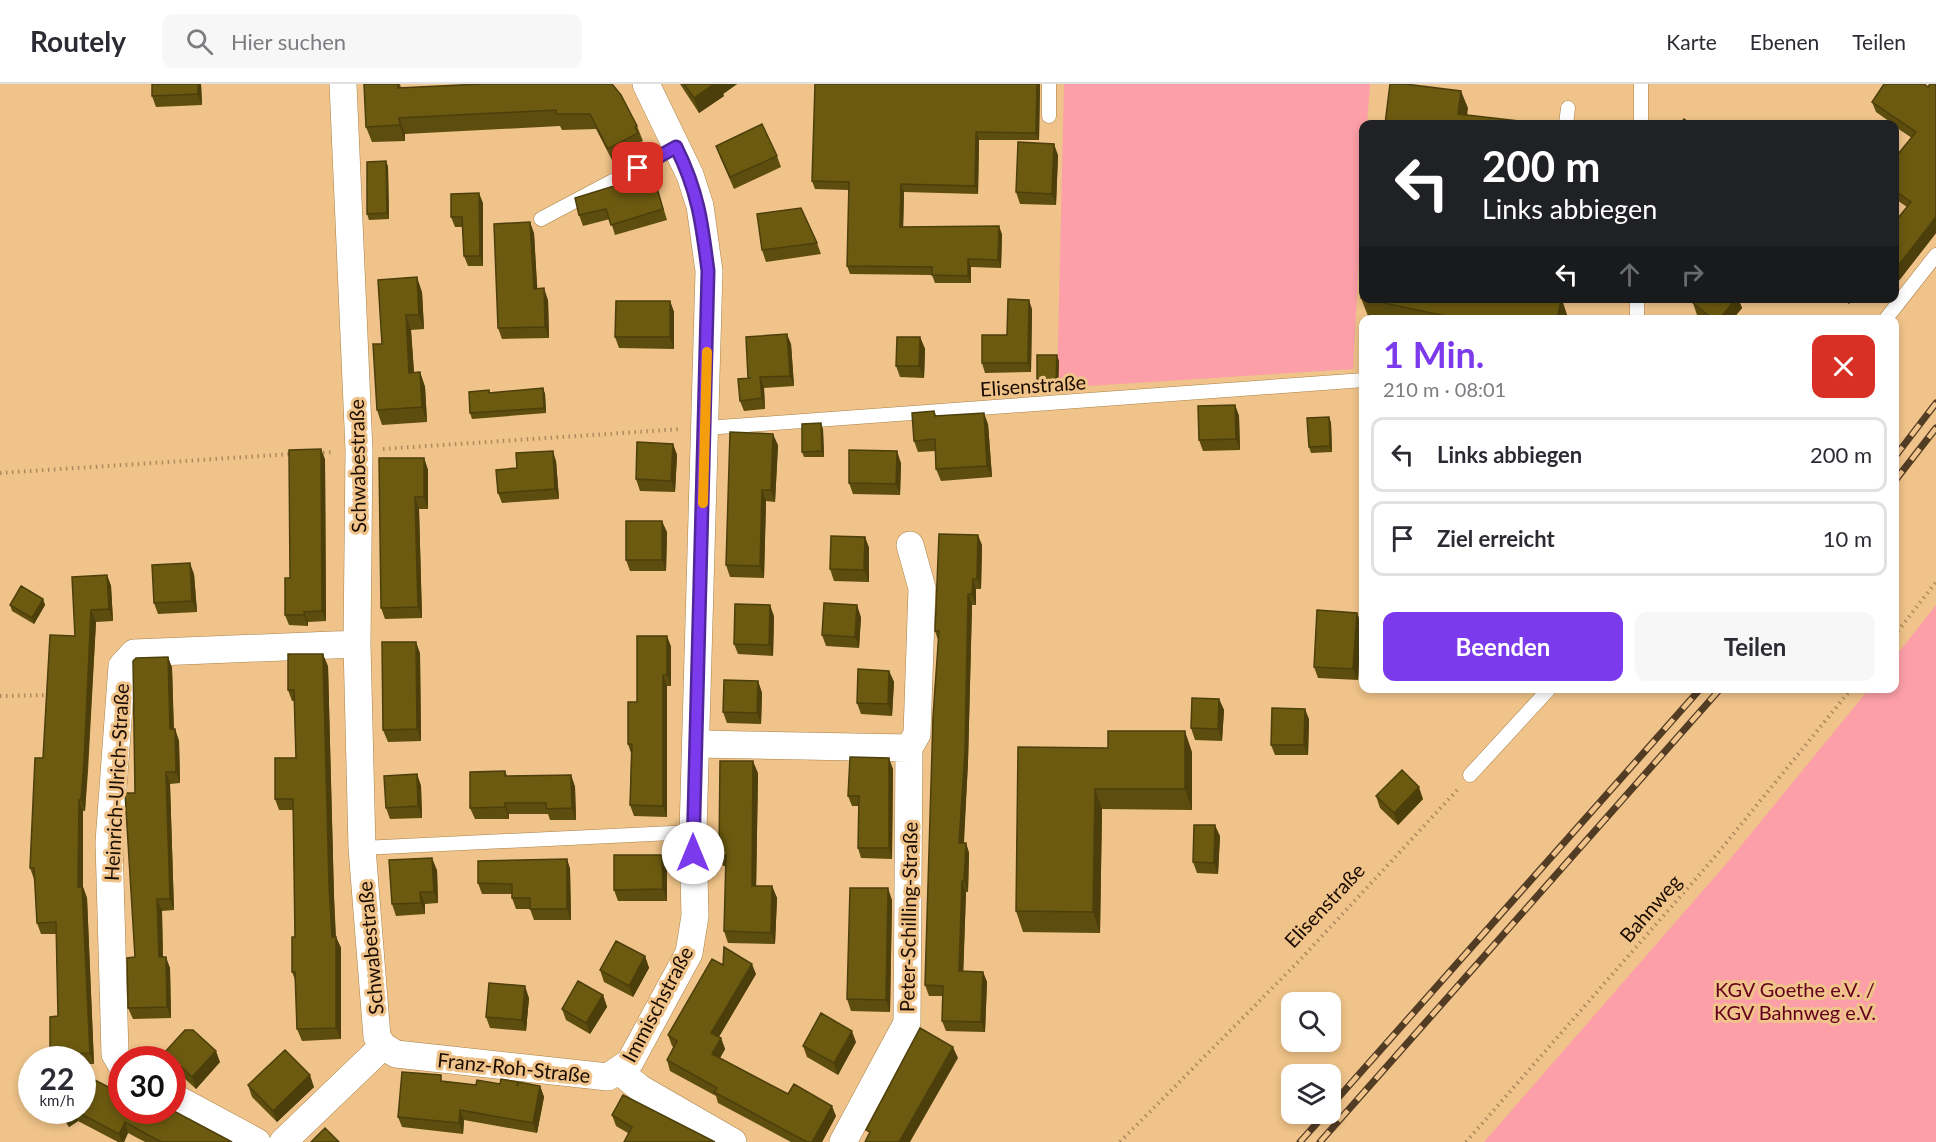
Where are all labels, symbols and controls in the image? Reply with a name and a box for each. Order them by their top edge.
search box [162,14,582,68]
text: Routely [30,24,126,58]
icon: search [183,25,216,58]
text: Hier suchen [231,28,346,55]
text: Karte [1666,29,1717,54]
text: Ebenen [1750,29,1819,54]
text: Teilen [1852,29,1906,54]
text: 200 m [1482,141,1600,191]
pin [612,142,663,193]
icon: left [1383,144,1461,222]
icon: arrive [621,151,654,184]
text: Links abbiegen [1482,192,1657,225]
icon: left [1550,258,1583,291]
icon: ahead [1613,258,1646,291]
icon: right [1676,258,1709,291]
text: 1 Min. [1383,332,1484,376]
button: close [1812,335,1875,398]
street label: Elisenstraße [979,369,1087,401]
text: 210 m · 08:01 [1383,377,1506,401]
street label: Schwabestraße [344,399,370,533]
icon: left [1386,438,1419,471]
text: Links abbiegen [1437,441,1582,468]
text: 200 m [1810,441,1872,468]
icon: arrive [1386,522,1419,555]
text: Ziel erreicht [1437,525,1555,552]
text: 10 m [1823,525,1872,552]
button: Beenden [1383,612,1623,681]
button: Teilen [1635,612,1875,681]
street label: Heinrich-Ulrich-Straße [99,683,133,881]
position arrow [661,821,725,885]
street label: Peter-Schilling-Straße [894,822,922,1012]
street label: Elisenstraße [1279,858,1369,952]
street label: Bahnweg [1614,869,1686,947]
street label: Schwabestraße [352,880,388,1016]
street label: Immischstraße [616,942,698,1066]
park label: KGV Goethe e.V. / KGV Bahnweg e.V. [1714,977,1876,1024]
map controls [1281,992,1341,1124]
button: search [1281,992,1341,1052]
speed limit sign: 30 [108,1046,186,1124]
street label: Franz-Roh-Straße [436,1047,592,1087]
text: 22 [40,1060,74,1096]
button: layers [1281,1064,1341,1124]
text: km/h [39,1091,75,1109]

